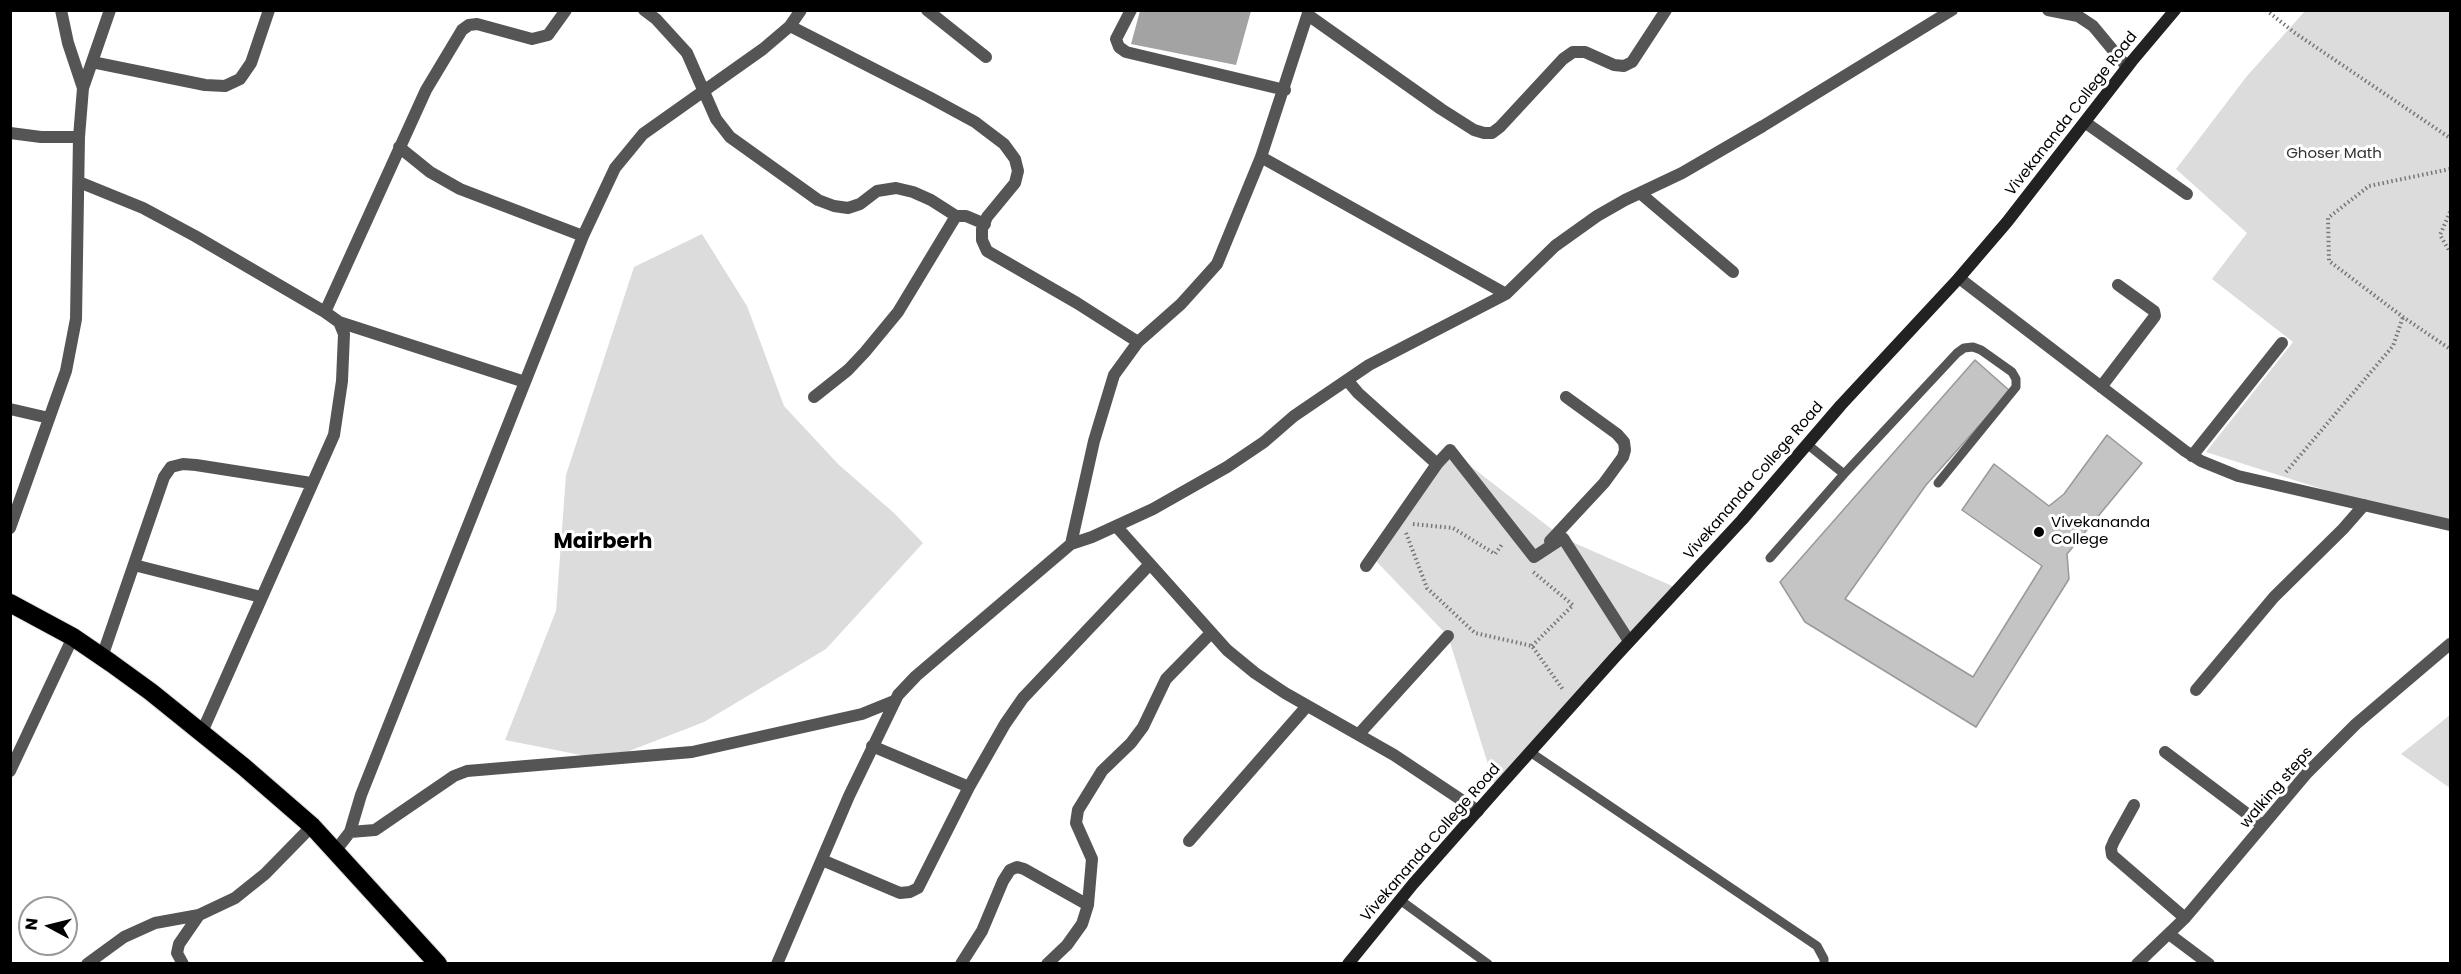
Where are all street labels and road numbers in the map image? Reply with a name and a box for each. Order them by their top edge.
street label: Vivekananda College Road [2002,28,2142,200]
street label: Vivekananda College Road [1681,398,1827,564]
street label: walking steps [2237,744,2317,832]
street label: Vivekananda College Road [1358,760,1504,926]

